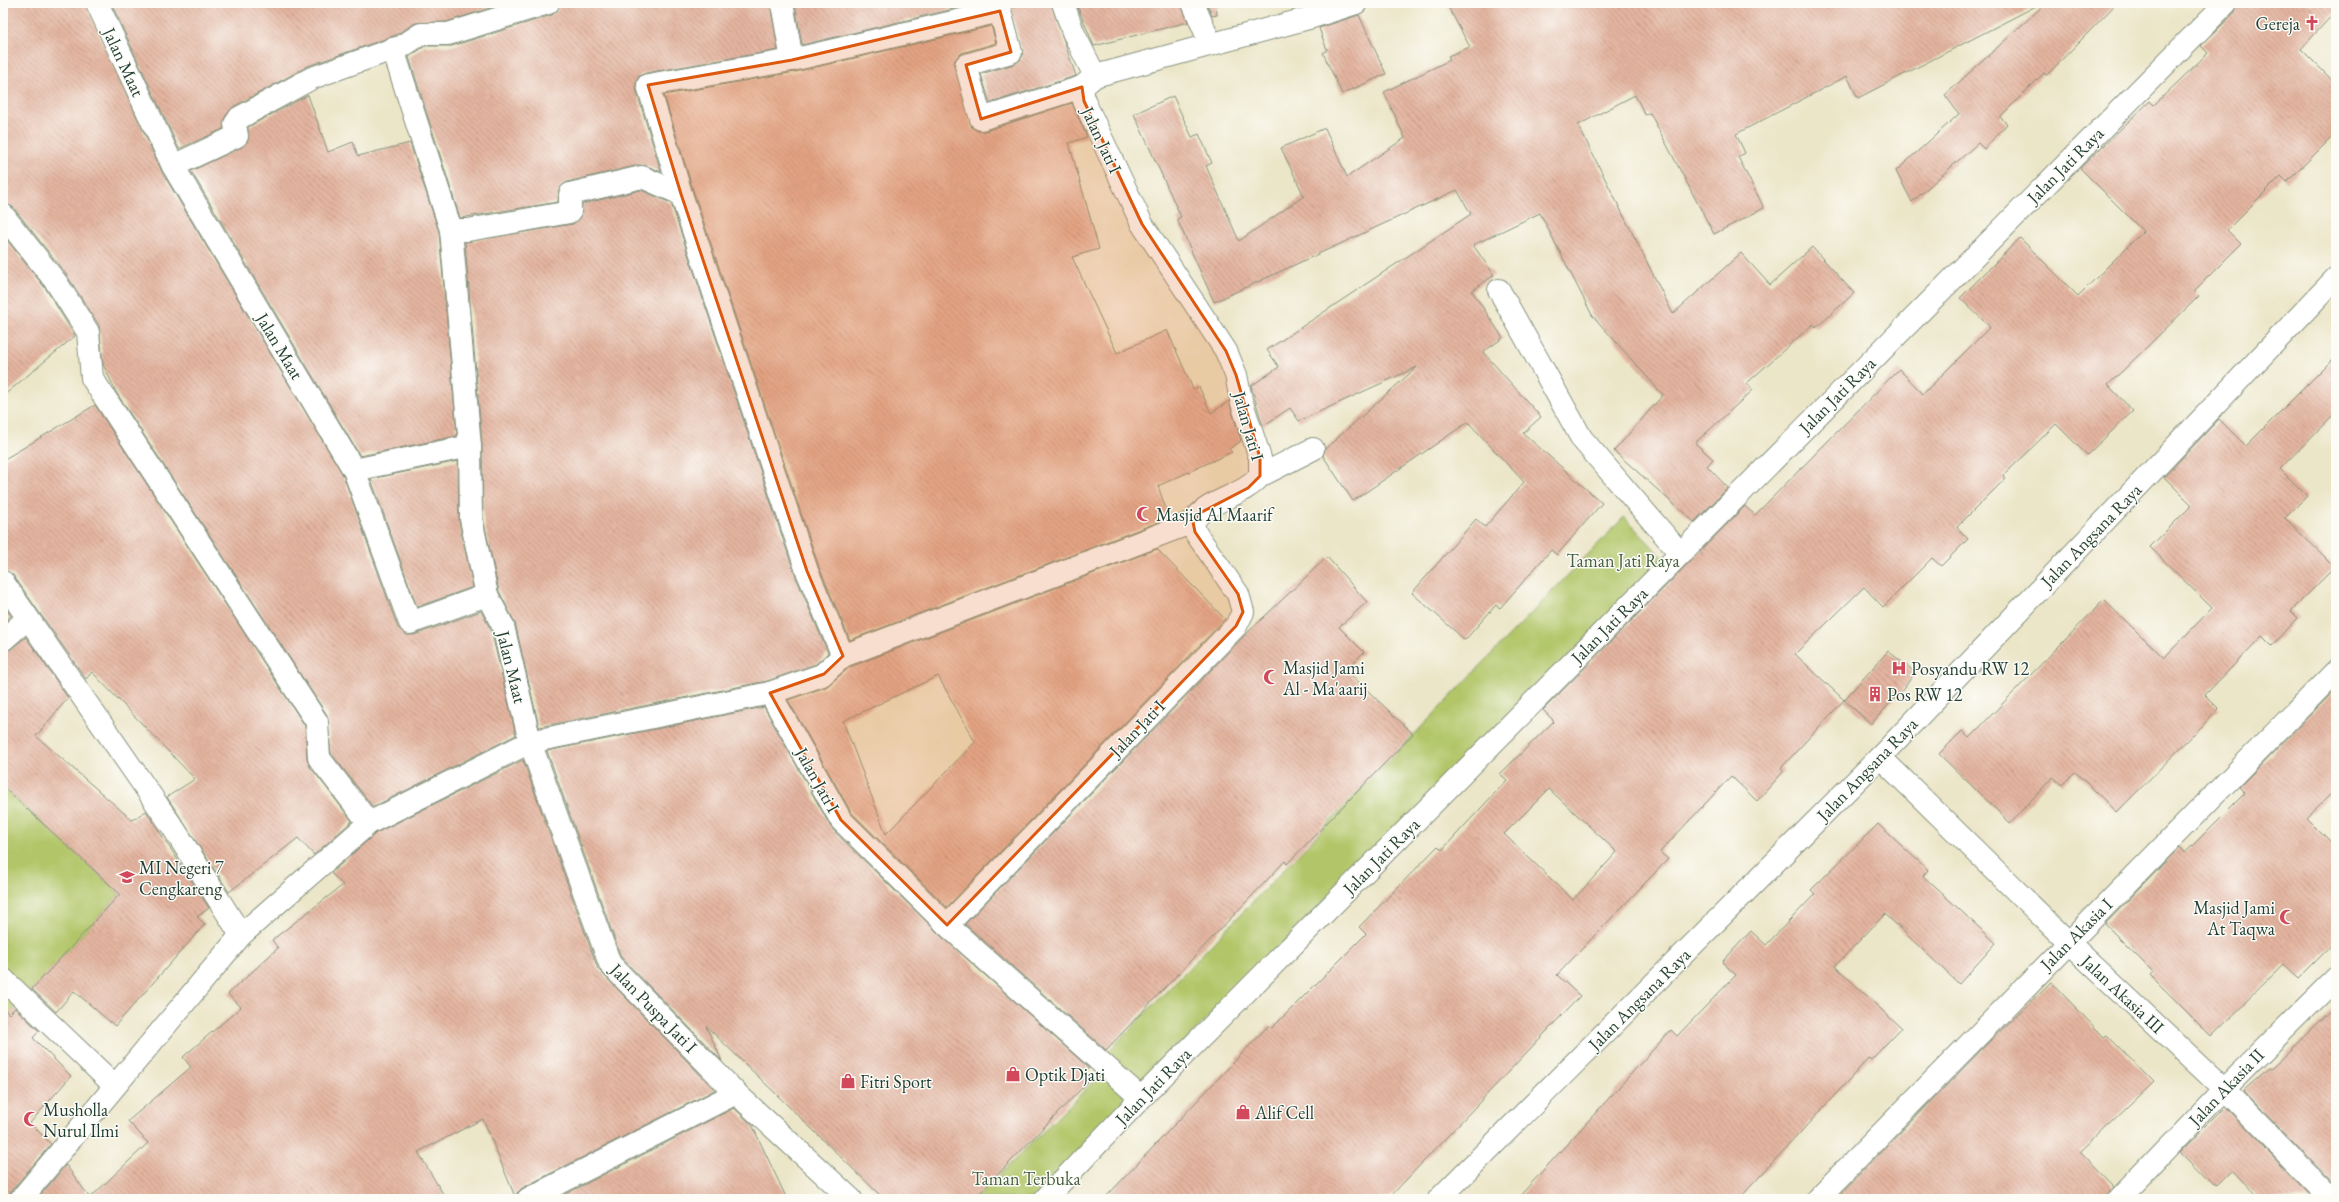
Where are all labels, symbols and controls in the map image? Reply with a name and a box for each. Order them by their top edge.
place label: Gereja [2256,12,2301,35]
church icon: Gereja [2303,14,2321,32]
street label: Jalan Maat [97,22,150,101]
street label: Jalan Jati I [1076,101,1127,177]
street label: Jalan Jati Raya [2020,121,2109,210]
street label: Jalan Maat [250,307,309,384]
street label: Jalan Jati Raya [1792,351,1881,440]
street label: Jalan Jati I [1228,387,1270,463]
street label: Jalan Angsana Raya [2034,478,2147,593]
place label: Masjid Al Maarif [1156,503,1275,526]
mosque icon: Masjid Al Maarif [1135,505,1153,523]
park label: Taman Jati Raya [1566,549,1680,572]
street label: Jalan Jati Raya [1564,581,1653,670]
street label: Jalan Maat [491,626,532,706]
place label: Masjid Jami Al - Ma'aarij [1282,656,1367,700]
place label: Posyandu RW 12 [1911,657,2030,680]
hospital icon: Posyandu RW 12 [1890,659,1908,677]
mosque icon: Masjid Jami Al - Ma'aarij [1262,668,1280,686]
place label: Pos RW 12 [1887,683,1963,706]
building icon: Pos RW 12 [1866,685,1884,703]
street label: Jalan Jati I [1103,694,1170,763]
street label: Jalan Angsana Raya [1810,712,1923,827]
street label: Jalan Jati I [790,742,845,817]
street label: Jalan Jati Raya [1336,812,1425,901]
place label: MI Negeri 7 Cengkareng [139,856,224,900]
school or university icon: MI Negeri 7 Cengkareng [118,868,136,886]
street label: Jalan Akasia I [2034,893,2117,976]
place label: Masjid Jami At Taqwa [2193,896,2276,940]
mosque icon: Masjid Jami At Taqwa [2278,908,2296,926]
street label: Jalan Angsana Raya [1582,942,1696,1056]
street label: Jalan Akasia III [2075,948,2169,1038]
street label: Jalan Puspa Jati I [604,957,703,1058]
street label: Jalan Jati Raya [1109,1042,1196,1131]
street label: Jalan Akasia II [2182,1043,2269,1132]
place label: Optik Djati [1025,1063,1106,1086]
shop icon: Optik Djati [1004,1065,1022,1083]
place label: Fitri Sport [860,1070,932,1093]
shop icon: Fitri Sport [839,1072,857,1090]
place label: Musholla Nurul Ilmi [43,1098,120,1142]
place label: Alif Cell [1254,1101,1314,1124]
shop icon: Alif Cell [1234,1103,1252,1121]
mosque icon: Musholla Nurul Ilmi [22,1110,40,1128]
park label: Taman Terbuka [971,1167,1081,1190]

